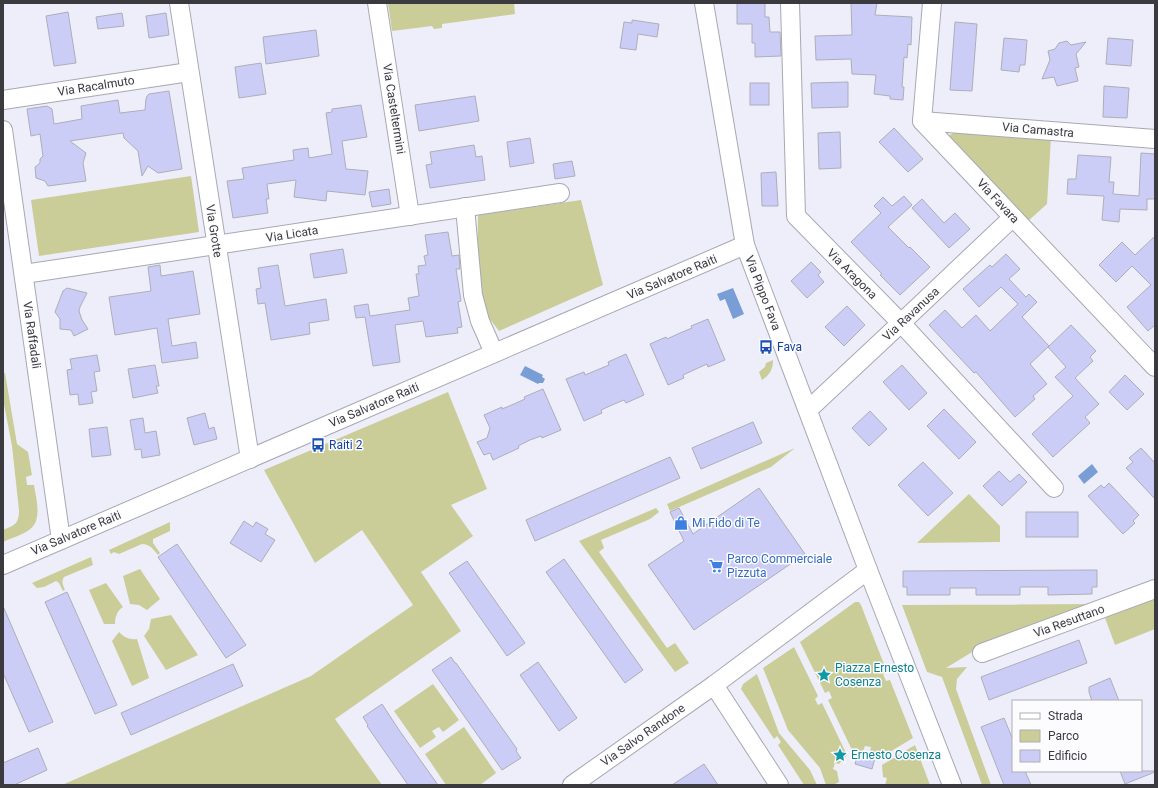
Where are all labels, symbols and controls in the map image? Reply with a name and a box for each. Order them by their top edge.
street label: Via Casteltermini [380,63,408,155]
street label: Via Racalmuto [57,73,136,99]
street label: Via Camastra [1002,120,1074,140]
street label: Via Favara [974,176,1022,226]
street label: Via Grotte [203,204,225,258]
street label: Via Licata [265,223,319,245]
street label: Via Aragona [824,246,880,302]
street label: Via Salvatore Raiti [625,252,719,302]
street label: Via Pippo Fava [742,254,784,332]
street label: Via Ravanusa [880,284,942,344]
street label: Via Raffadali [20,300,44,370]
bus stop icon: Fava [758,339,774,355]
place label: Fava [777,340,802,354]
street label: Via Salvatore Raiti [327,380,421,430]
bus stop icon: Raiti 2 [310,437,326,453]
place label: Raiti 2 [329,438,363,452]
street label: Via Salvatore Raiti [29,508,123,558]
shop icon: Mi Fido di Te [673,515,689,531]
place label: Mi Fido di Te [692,516,760,530]
place label: Parco Commerciale Pizzuta [727,552,832,580]
supermarket icon: Parco Commerciale Pizzuta [708,558,724,574]
street label: Via Resuttano [1032,602,1107,640]
place label: Piazza Ernesto Cosenza [835,661,914,689]
place icon: Piazza Ernesto Cosenza [816,667,832,683]
legend [1012,700,1142,772]
street label: Via Salvo Randone [598,701,688,769]
text: Strada [1048,709,1083,723]
text: Parco [1048,729,1079,743]
place icon: Ernesto Cosenza [832,747,848,763]
place label: Ernesto Cosenza [851,748,941,762]
text: Edificio [1048,749,1087,763]

